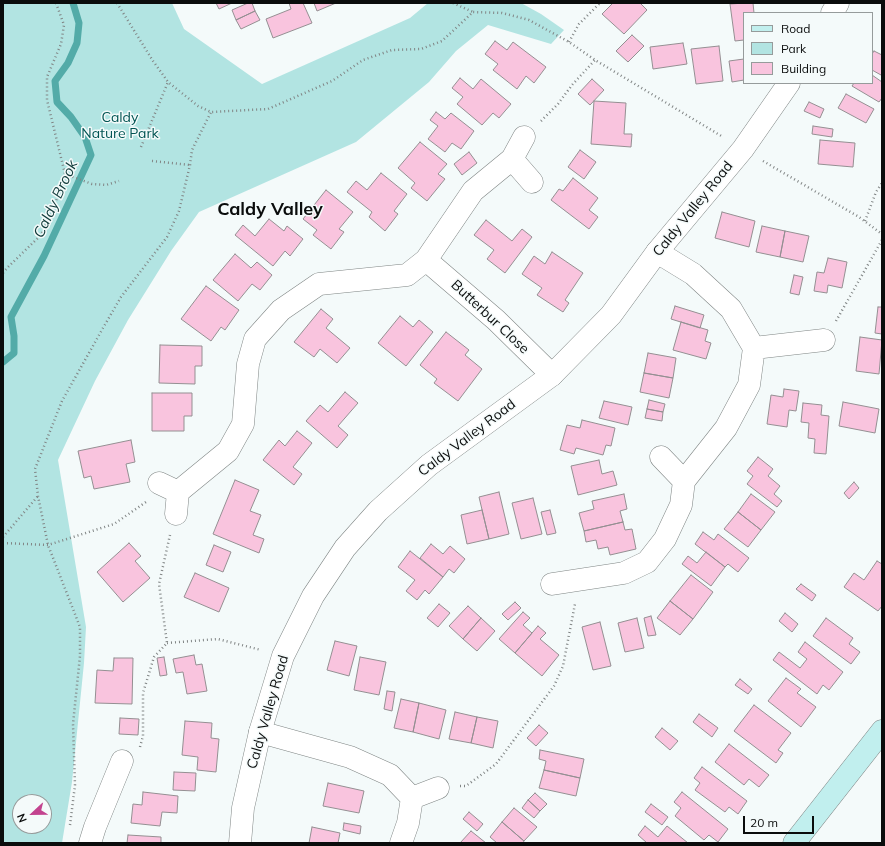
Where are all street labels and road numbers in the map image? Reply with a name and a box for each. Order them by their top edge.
street label: Caldy Valley Road [649,158,737,260]
street label: Butterbur Close [448,277,532,357]
street label: Caldy Valley Road [415,396,519,480]
street label: Caldy Valley Road [244,653,292,771]

